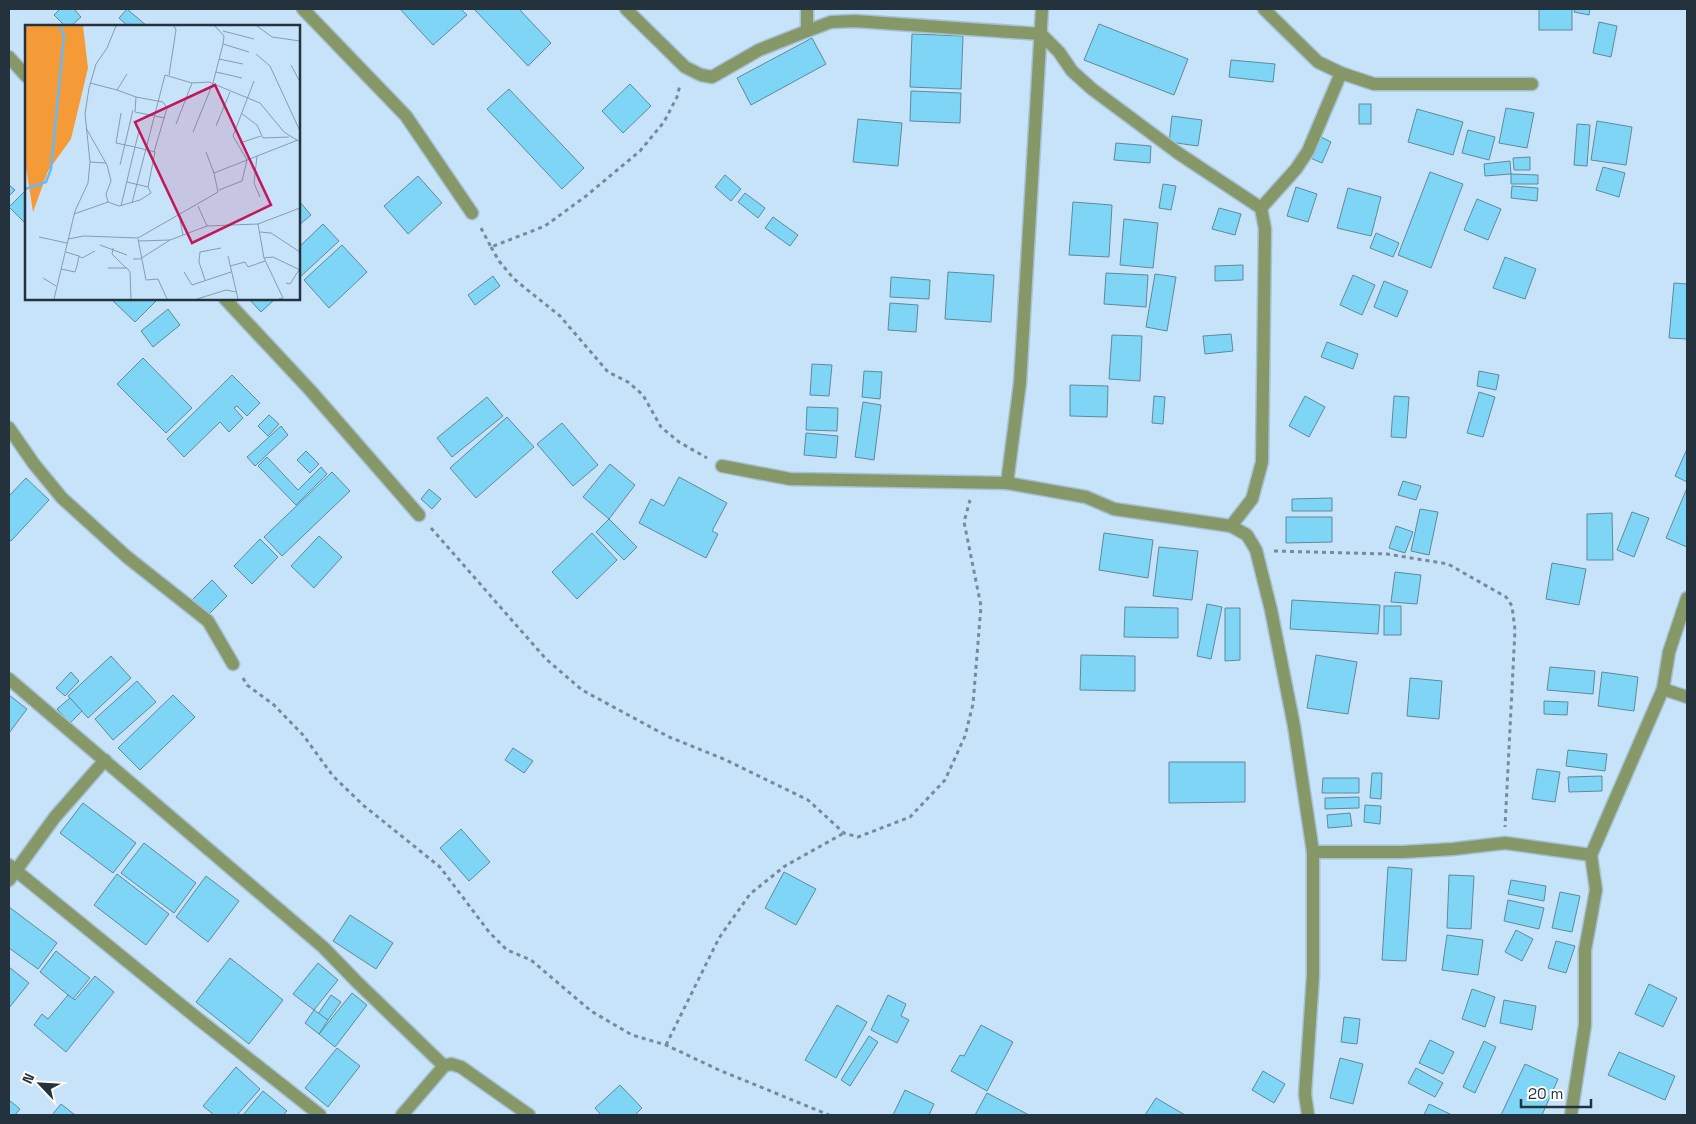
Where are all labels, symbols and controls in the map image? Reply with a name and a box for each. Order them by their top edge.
inset map [25,25,300,300]
north arrow [15,1059,65,1109]
text: N [18,1070,38,1087]
scale bar [1521,1076,1591,1108]
text: 20 m [1528,1084,1563,1103]

